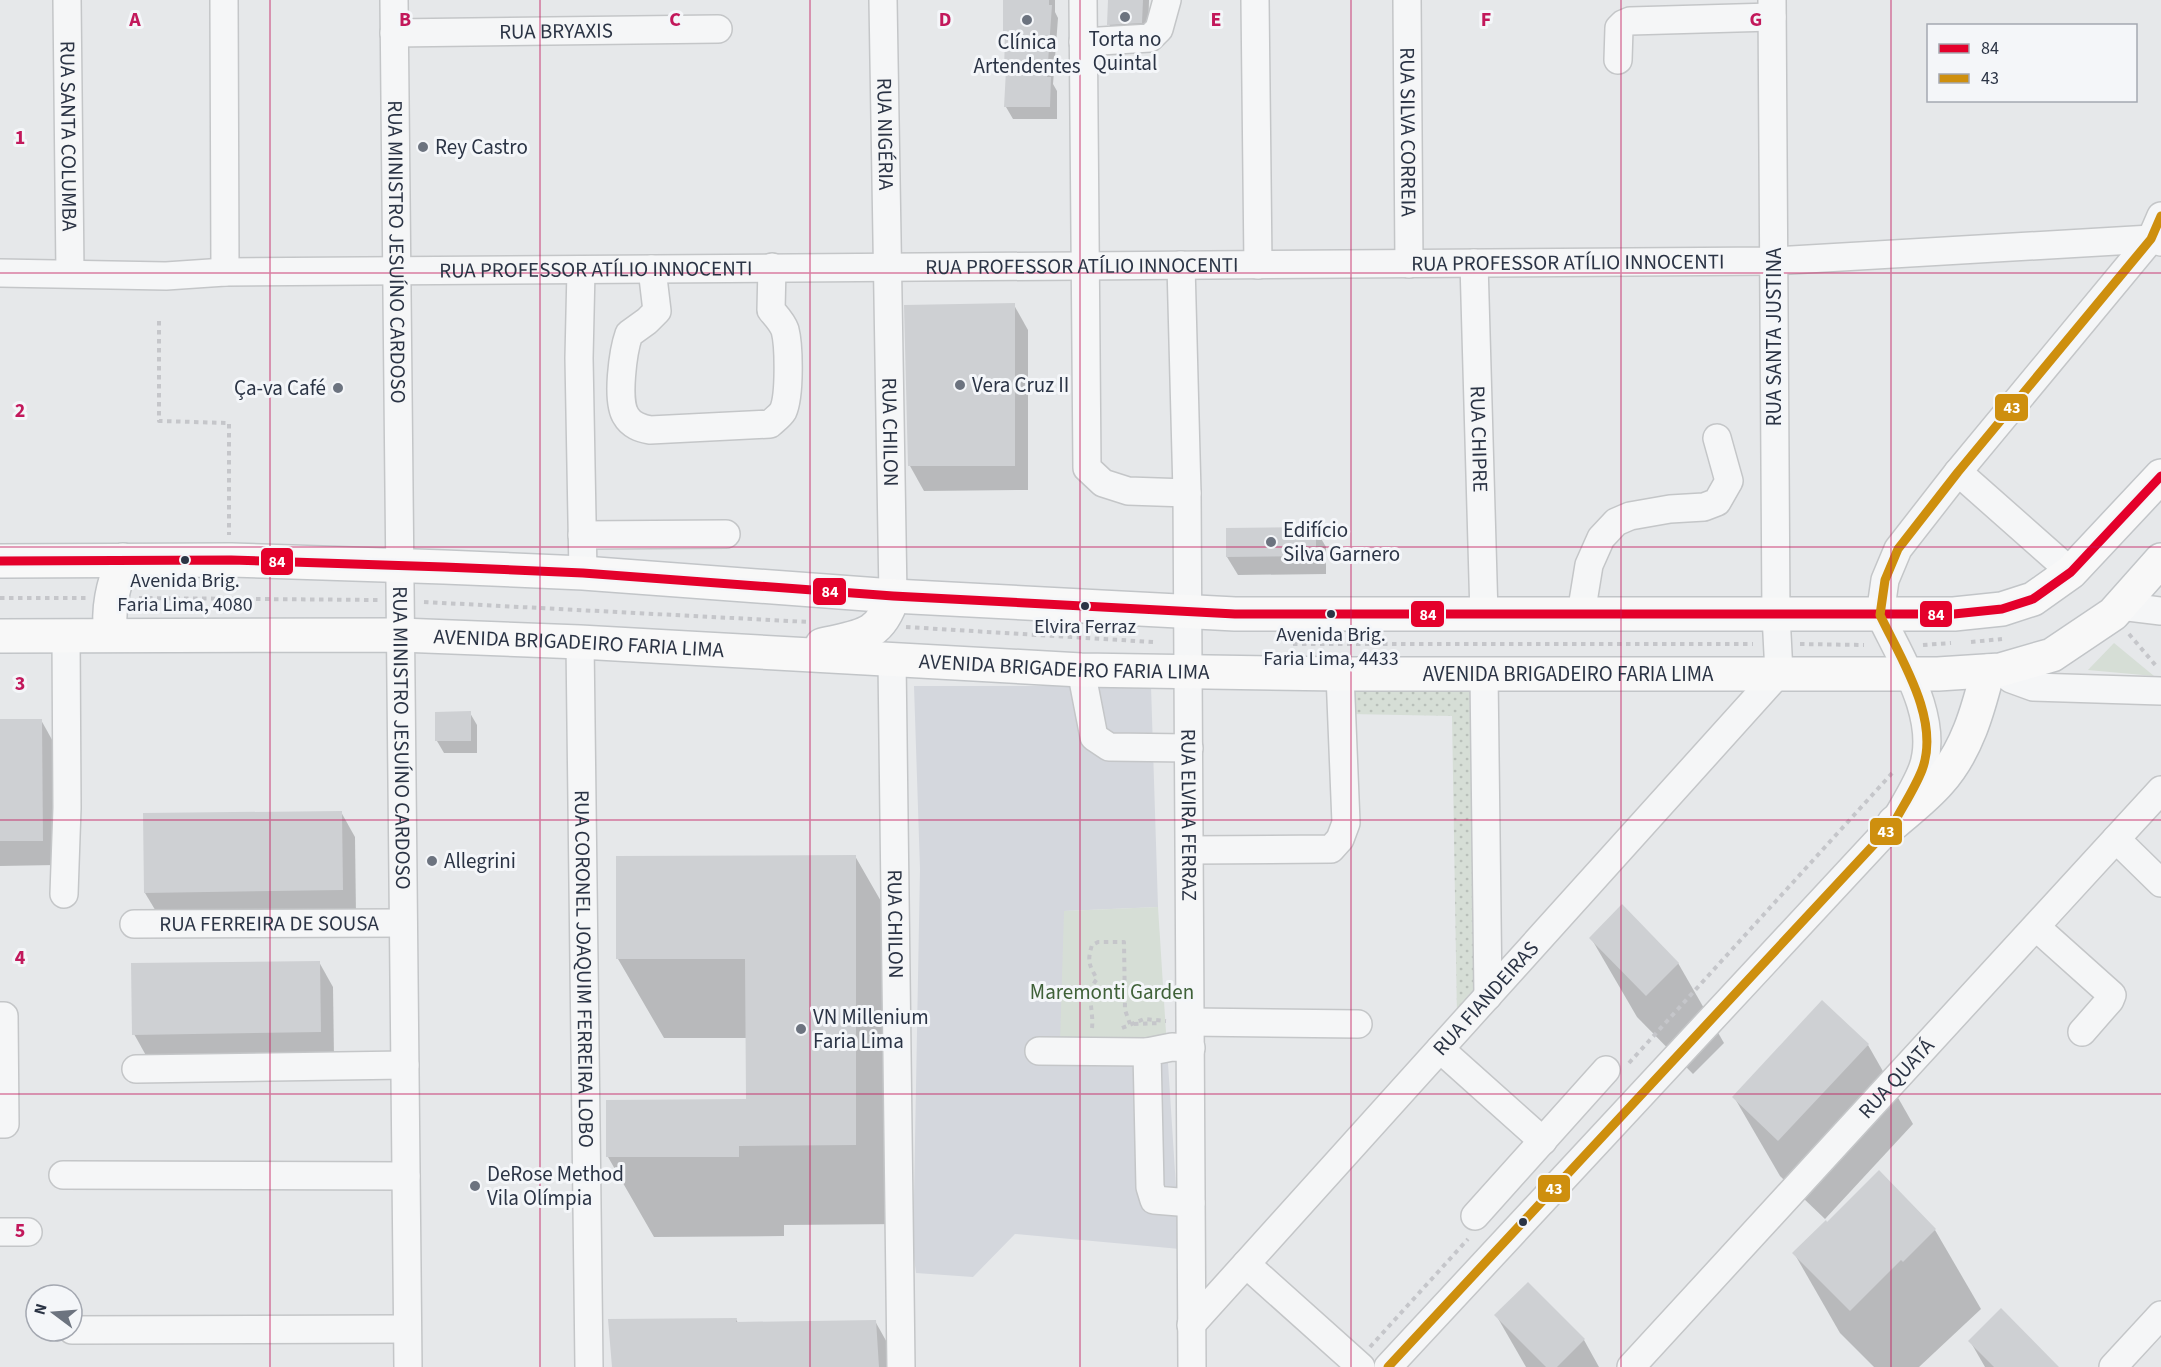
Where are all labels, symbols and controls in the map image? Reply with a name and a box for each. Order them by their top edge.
text: A [128,6,141,34]
text: B [399,6,411,34]
text: C [669,6,681,34]
text: D [939,6,951,34]
text: E [1211,6,1221,34]
text: F [1481,6,1491,34]
text: G [1750,6,1762,34]
marker: Torta no Quintal [1118,10,1132,24]
marker: Clínica Artendentes [1020,13,1034,27]
street label: RUA BRYAXIS [499,15,613,47]
place label: Torta no Quintal [1089,24,1161,78]
legend [1927,24,2137,102]
place label: Clínica Artendentes [974,27,1081,81]
text: 84 [1981,36,1999,61]
street label: RUA SANTA COLUMBA [52,41,85,232]
street label: RUA SILVA CORREIA [1392,47,1424,217]
text: 43 [1981,66,1999,91]
street label: RUA NIGÉRIA [869,77,901,191]
street label: RUA MINISTRO JESUÍNO CARDOSO [380,100,413,404]
text: 1 [15,124,25,152]
place label: Rey Castro [435,132,528,162]
marker: Rey Castro [416,140,430,154]
street label: RUA PROFESSOR ATÍLIO INNOCENTI [1411,246,1725,279]
street label: RUA SANTA JUSTINA [1759,247,1789,426]
street label: RUA PROFESSOR ATÍLIO INNOCENTI [925,250,1239,282]
street label: RUA PROFESSOR ATÍLIO INNOCENTI [439,253,753,285]
place label: Vera Cruz II [972,370,1069,400]
place label: Ça-va Café [234,373,326,403]
street label: RUA CHILON [874,377,906,487]
marker: Vera Cruz II [953,378,967,392]
marker: Ça-va Café [331,381,345,395]
street label: RUA CHIPRE [1462,385,1496,493]
line badge: 43 [1994,393,2029,422]
text: 2 [15,397,25,425]
text: 43 [2004,397,2020,419]
place label: Edifício Silva Garnero [1283,515,1400,569]
marker: Edifício Silva Garnero [1264,535,1278,549]
line badge: 84 [260,547,294,576]
text: 84 [269,551,286,573]
marker: Avenida Brig. Faria Lima, 4080 [179,554,191,566]
place label: Avenida Brig. Faria Lima, 4080 [117,567,253,619]
line badge: 84 [812,577,847,606]
text: 84 [822,581,839,603]
street label: RUA MINISTRO JESUÍNO CARDOSO [385,586,418,890]
marker: Elvira Ferraz [1079,600,1091,612]
line badge: 84 [1410,600,1445,628]
line badge: 84 [1919,600,1953,628]
text: 84 [1420,604,1437,626]
text: 84 [1928,604,1945,626]
marker: Avenida Brig. Faria Lima, 4433 [1325,608,1337,620]
place label: Elvira Ferraz [1034,613,1136,641]
street label: AVENIDA BRIGADEIRO FARIA LIMA [433,621,725,665]
place label: Avenida Brig. Faria Lima, 4433 [1263,621,1399,673]
street label: AVENIDA BRIGADEIRO FARIA LIMA [918,646,1210,687]
street label: AVENIDA BRIGADEIRO FARIA LIMA [1423,659,1714,689]
text: 3 [15,670,25,698]
street label: RUA ELVIRA FERRAZ [1173,729,1204,901]
street label: RUA CORONEL JOAQUIM FERREIRA LOBO [567,790,601,1148]
line badge: 43 [1869,817,1903,846]
text: 43 [1878,821,1894,843]
place label: Allegrini [444,846,516,876]
marker: Allegrini [425,854,439,868]
street label: RUA CHILON [880,869,911,979]
street label: RUA FERREIRA DE SOUSA [159,908,379,939]
street label: RUA FIANDEIRAS [1426,934,1546,1062]
text: 4 [15,944,26,972]
park label: Maremonti Garden [1030,977,1194,1007]
place label: VN Millenium Faria Lima [813,1002,929,1056]
marker: VN Millenium Faria Lima [794,1022,808,1036]
street label: RUA QUATÁ [1851,1031,1941,1125]
place label: DeRose Method Vila Olímpia [487,1159,624,1213]
line badge: 43 [1537,1174,1571,1203]
text: 43 [1546,1178,1562,1200]
marker: DeRose Method Vila Olímpia [468,1179,482,1193]
unlabelled marker [1517,1216,1529,1228]
text: 5 [15,1217,25,1245]
north arrow [24,1283,84,1343]
text: N [29,1301,53,1317]

